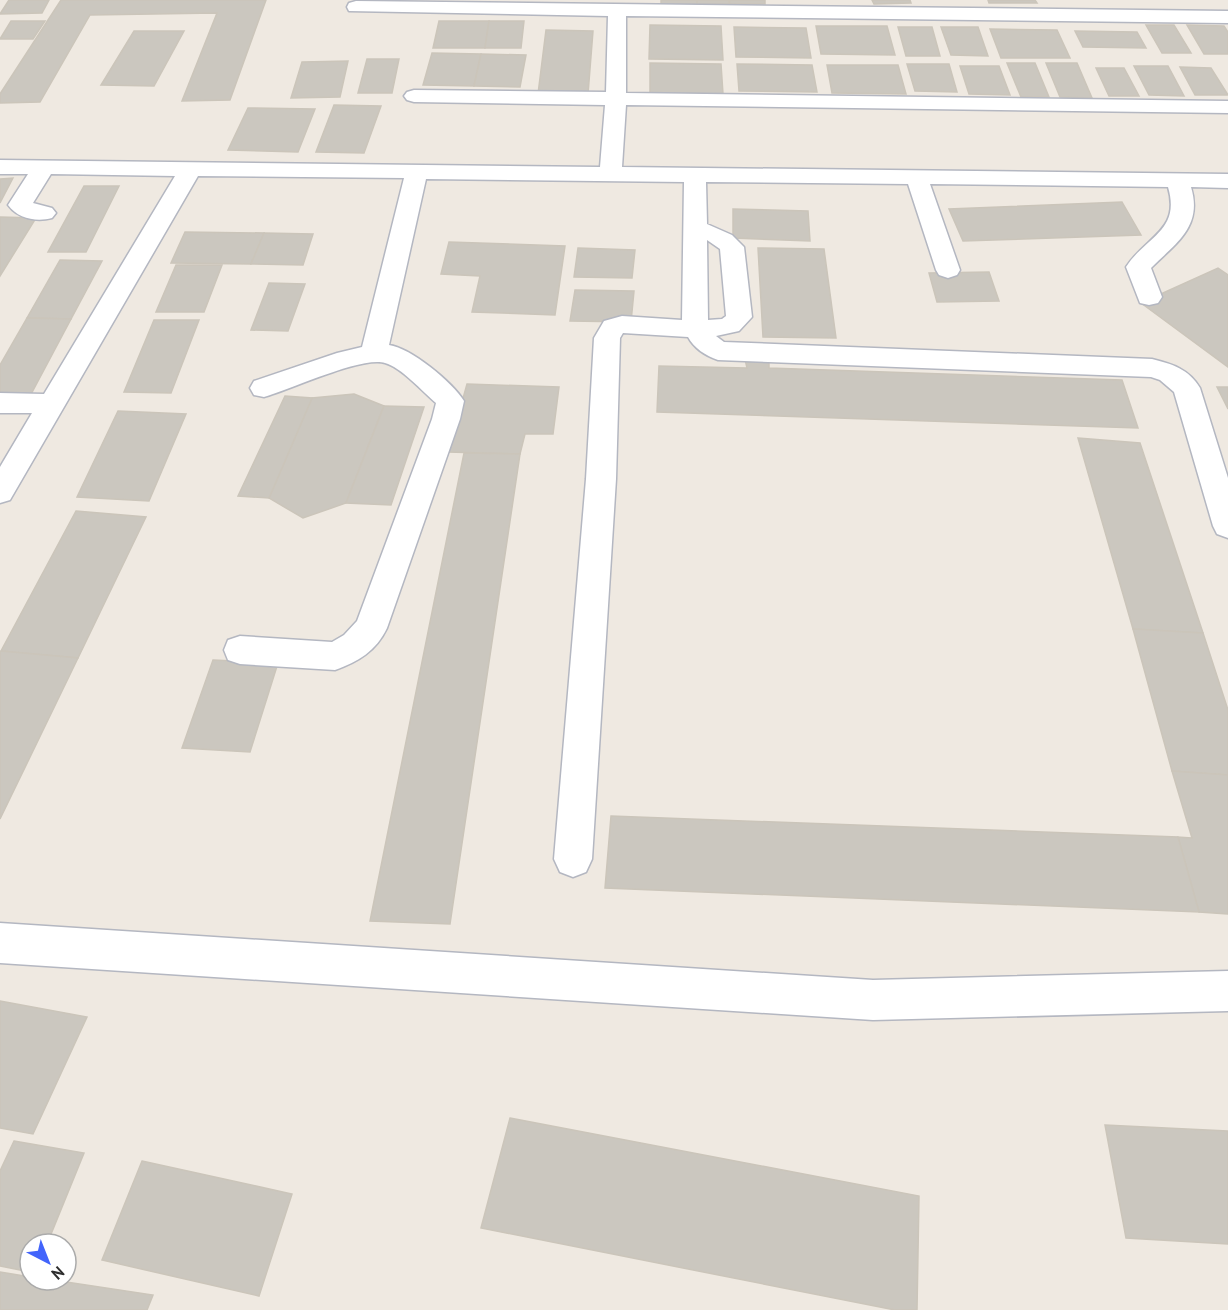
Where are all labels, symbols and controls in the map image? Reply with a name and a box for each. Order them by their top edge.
north arrow [18,1232,78,1292]
text: N [47,1262,69,1284]

